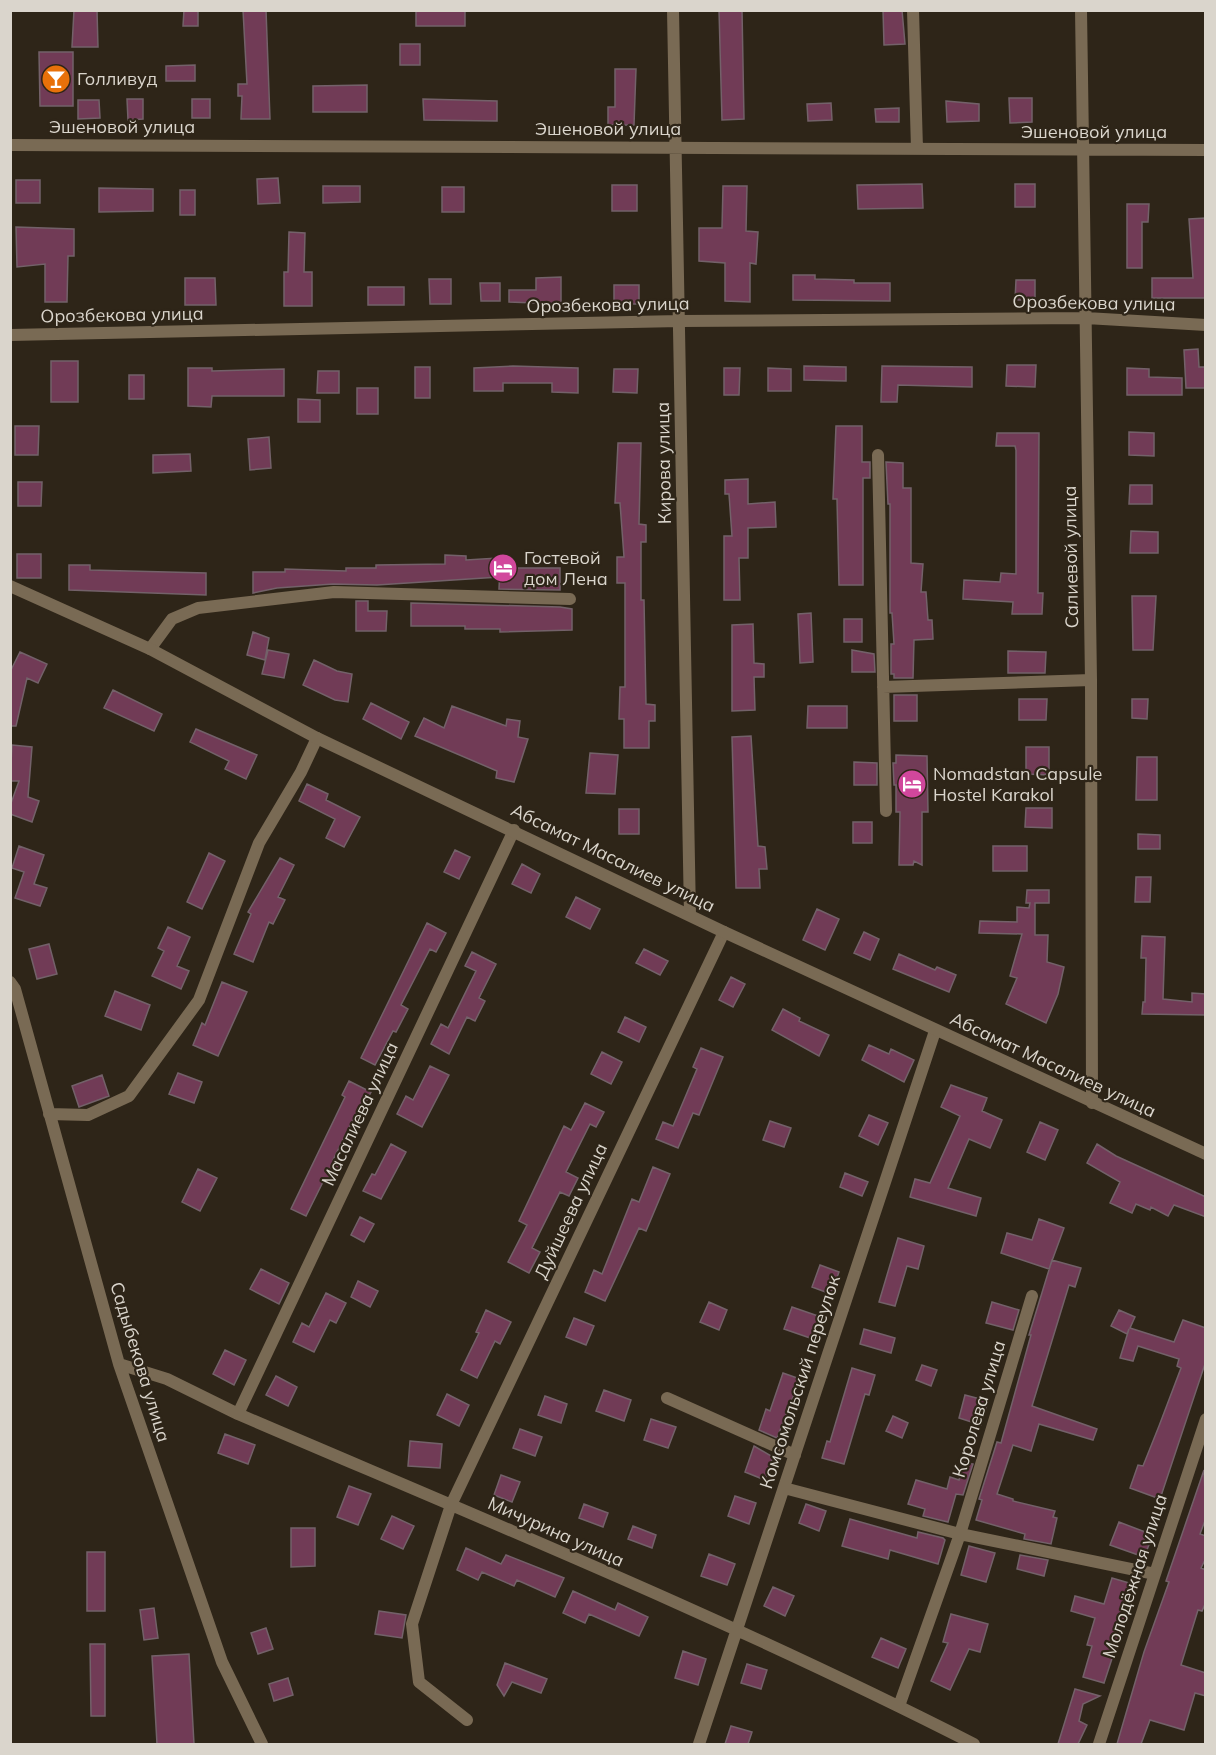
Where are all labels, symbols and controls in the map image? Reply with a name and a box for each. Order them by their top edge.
bar icon: Голливуд [40,63,72,95]
place label: Голливуд [77,67,158,90]
street label: Эшеновой улица [49,115,195,138]
street label: Эшеновой улица [535,117,681,140]
street label: Эшеновой улица [1021,120,1167,143]
street label: Орозбекова улица [1012,290,1176,315]
street label: Орозбекова улица [526,292,690,317]
street label: Орозбекова улица [40,302,204,327]
street label: Кирова улица [651,402,676,524]
street label: Салиевой улица [1058,485,1083,629]
place label: Гостевой дом Лена [524,546,608,590]
hotel icon: Гостевой дом Лена [487,552,519,584]
place label: Nomadstan Capsule Hostel Karakol [933,762,1102,806]
hotel icon: Nomadstan Capsule Hostel Karakol [896,768,928,800]
street label: Абсамат Масалиев улица [507,798,719,917]
street label: Абсамат Масалиев улица [947,1007,1160,1122]
street label: Масалиева улица [316,1038,403,1189]
street label: Дуйшеева улица [529,1139,612,1282]
street label: Комсомольский переулок [754,1272,845,1491]
street label: Садыбекова улица [105,1279,176,1445]
street label: Королева улица [947,1338,1010,1480]
street label: Мичурина улица [485,1491,628,1572]
street label: Молодёжная улица [1097,1491,1172,1661]

